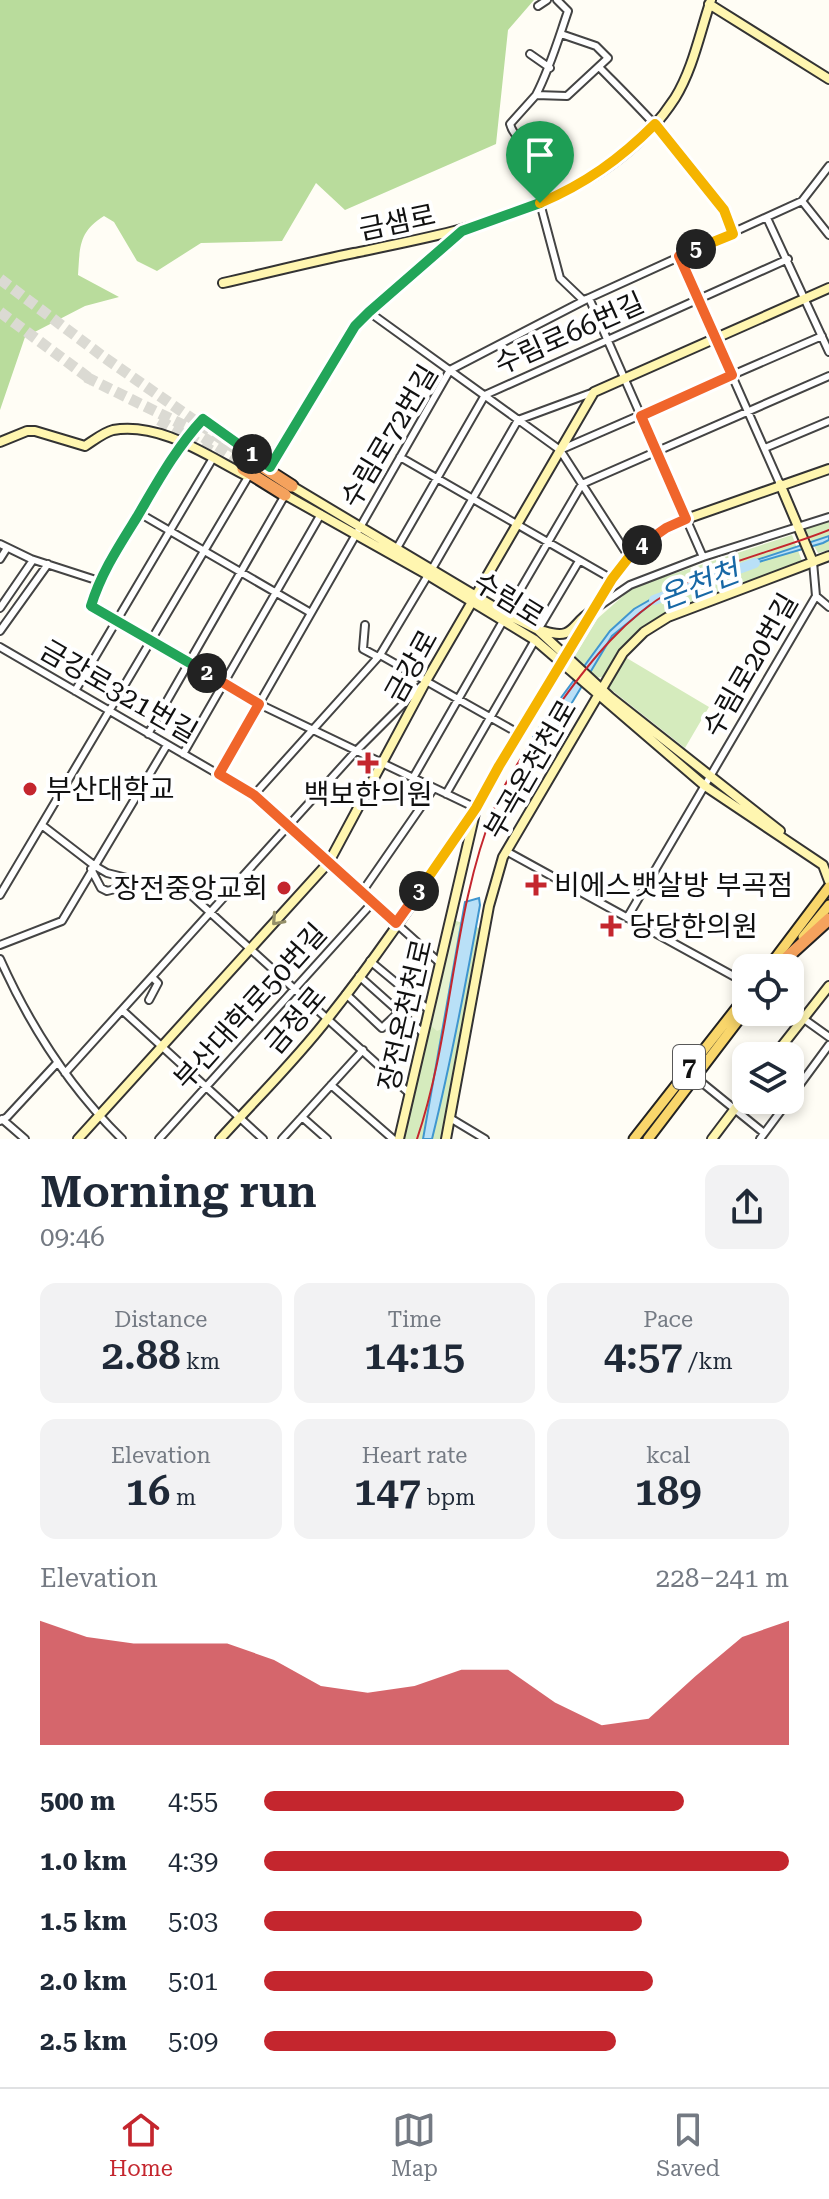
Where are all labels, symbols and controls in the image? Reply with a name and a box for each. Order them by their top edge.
pin [506,121,574,203]
icon: arrive [518,133,562,177]
street label: 금샘로 [356,198,438,247]
pin: 5 [676,229,716,269]
text: 5 [690,236,702,261]
street label: 수림로66번길 [489,286,649,381]
street label: 수림로72번길 [334,359,445,513]
pin: 1 [232,434,272,474]
text: 1 [246,441,258,466]
pin: 4 [622,525,662,565]
text: 4 [636,532,648,557]
water label: 온천천 [654,552,747,616]
street label: 수림로 [467,565,550,634]
street label: 수림로20번길 [696,588,805,743]
street label: 금강로 [378,624,445,708]
street label: 금강로321번길 [34,633,203,750]
pin: 2 [187,653,227,693]
text: 2 [201,660,213,685]
street label: 부곡온천천로 [478,694,583,844]
marker: 백보한의원 [357,752,379,774]
place label: 부산대학교 [46,773,175,806]
place label: 백보한의원 [304,778,432,811]
marker: 부산대학교 [21,780,39,798]
place label: 비에스뱃살방 부곡점 [554,869,793,902]
pin: 3 [399,871,439,911]
place label: 장전중앙교회 [113,872,268,905]
marker: 비에스뱃살방 부곡점 [525,874,547,896]
text: 3 [413,878,425,903]
marker: 장전중앙교회 [275,879,293,897]
one-way arrow [272,910,286,925]
place label: 당당한의원 [629,910,758,943]
marker: 당당한의원 [600,915,622,937]
street label: 부산대학로50번길 [167,917,333,1096]
street label: 장전온천천로 [372,936,439,1094]
map controls [732,954,804,1114]
button: locate [732,954,804,1026]
street label: 금정로 [258,980,333,1061]
button: layers [732,1042,804,1114]
road number: 7 [673,1045,705,1089]
button: share [705,1165,789,1249]
text: Morning run [40,1166,317,1218]
text: 09:46 [40,1222,105,1252]
text: Distance [114,1307,207,1332]
text: Time [388,1307,441,1332]
text: Pace [643,1307,693,1332]
text: 2.88 [102,1332,181,1379]
text: 14:15 [364,1332,465,1379]
text: 4:57 [604,1332,683,1379]
text: km [181,1349,220,1374]
text: /km [683,1349,733,1374]
text: Elevation [111,1443,211,1468]
text: Heart rate [362,1443,467,1468]
text: kcal [646,1443,690,1468]
text: 16 [126,1468,170,1515]
text: 147 [354,1468,421,1515]
text: 189 [635,1468,702,1515]
text: m [170,1485,196,1510]
text: bpm [421,1485,475,1510]
text: Elevation [40,1563,158,1593]
text: 228–241 m [656,1563,789,1593]
text: 500 m [40,1786,115,1816]
text: 4:55 [168,1786,218,1816]
text: 1.0 km [40,1846,127,1876]
text: 4:39 [168,1846,218,1876]
text: 1.5 km [40,1906,127,1936]
text: 5:03 [168,1906,218,1936]
text: 2.0 km [40,1966,127,1996]
text: 5:01 [168,1966,218,1996]
text: 2.5 km [40,2026,127,2056]
text: 5:09 [168,2026,218,2056]
tab: Home [109,2108,173,2181]
tab: Map [391,2108,438,2181]
tab: Saved [656,2108,720,2181]

